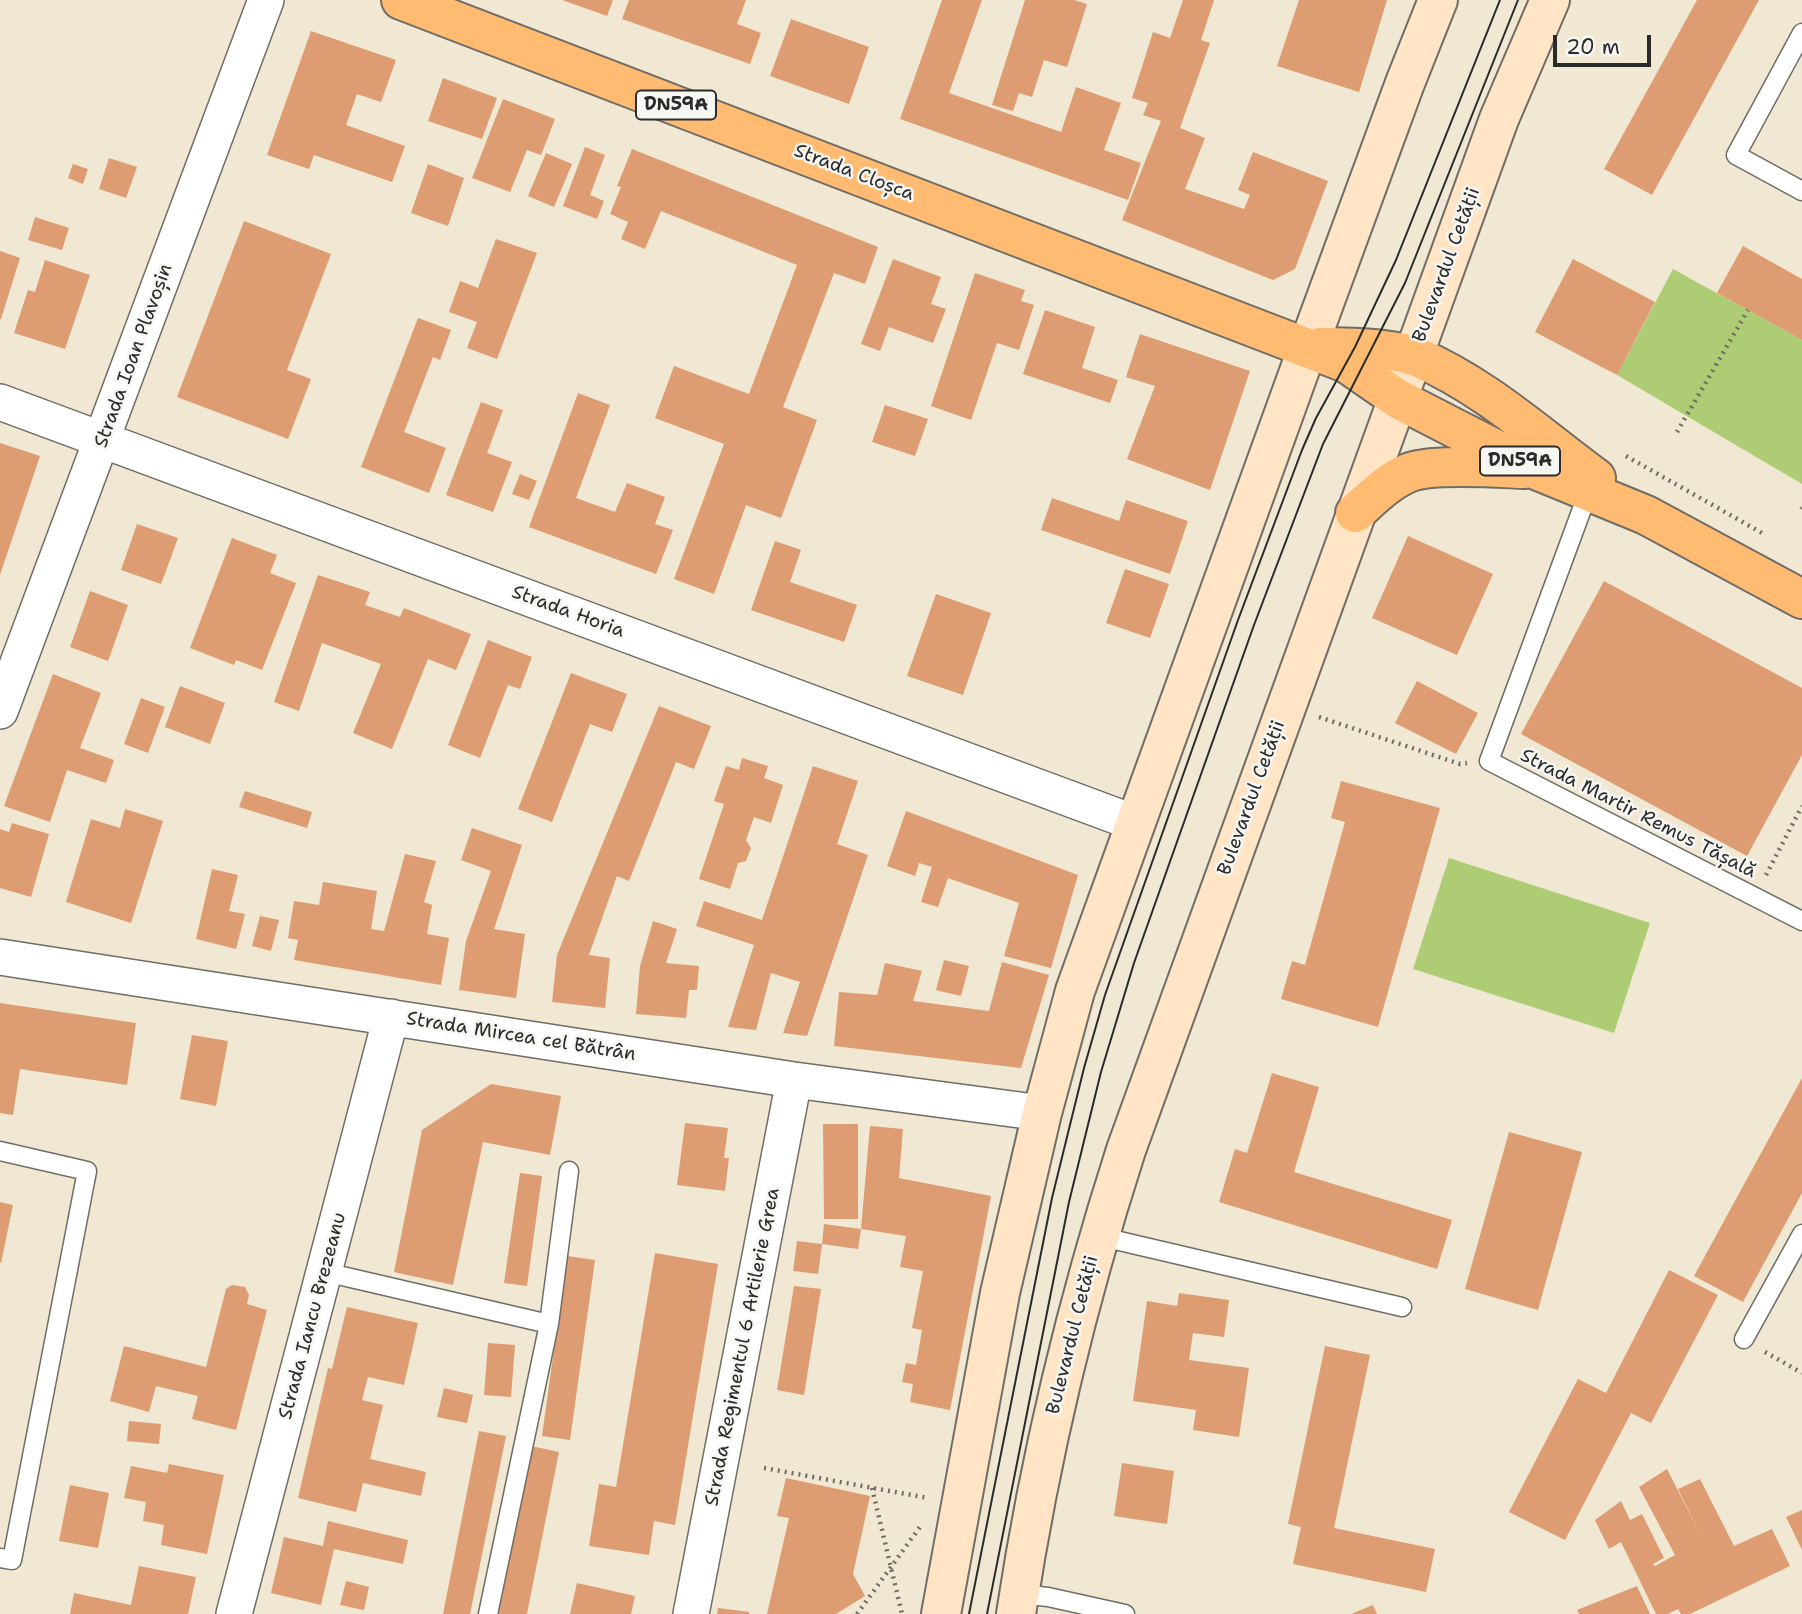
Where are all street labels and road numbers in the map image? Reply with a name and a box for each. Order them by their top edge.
road number: DN59A [636,90,716,120]
street label: Strada Cloșca [791,140,917,206]
street label: Bulevardul Cetății [1408,185,1486,345]
street label: Strada Ioan Plavoșin [90,261,178,451]
road number: DN59A [1480,447,1560,476]
street label: Strada Horia [508,581,628,643]
street label: Bulevardul Cetății [1213,718,1291,878]
street label: Strada Martir Remus Tășală [1516,744,1760,884]
street label: Strada Mircea cel Bătrân [405,1008,637,1066]
street label: Strada Regimentul 6 Artilerie Grea [701,1186,785,1508]
street label: Strada Iancu Brezeanu [274,1210,352,1422]
street label: Bulevardul Cetății [1042,1253,1104,1417]

